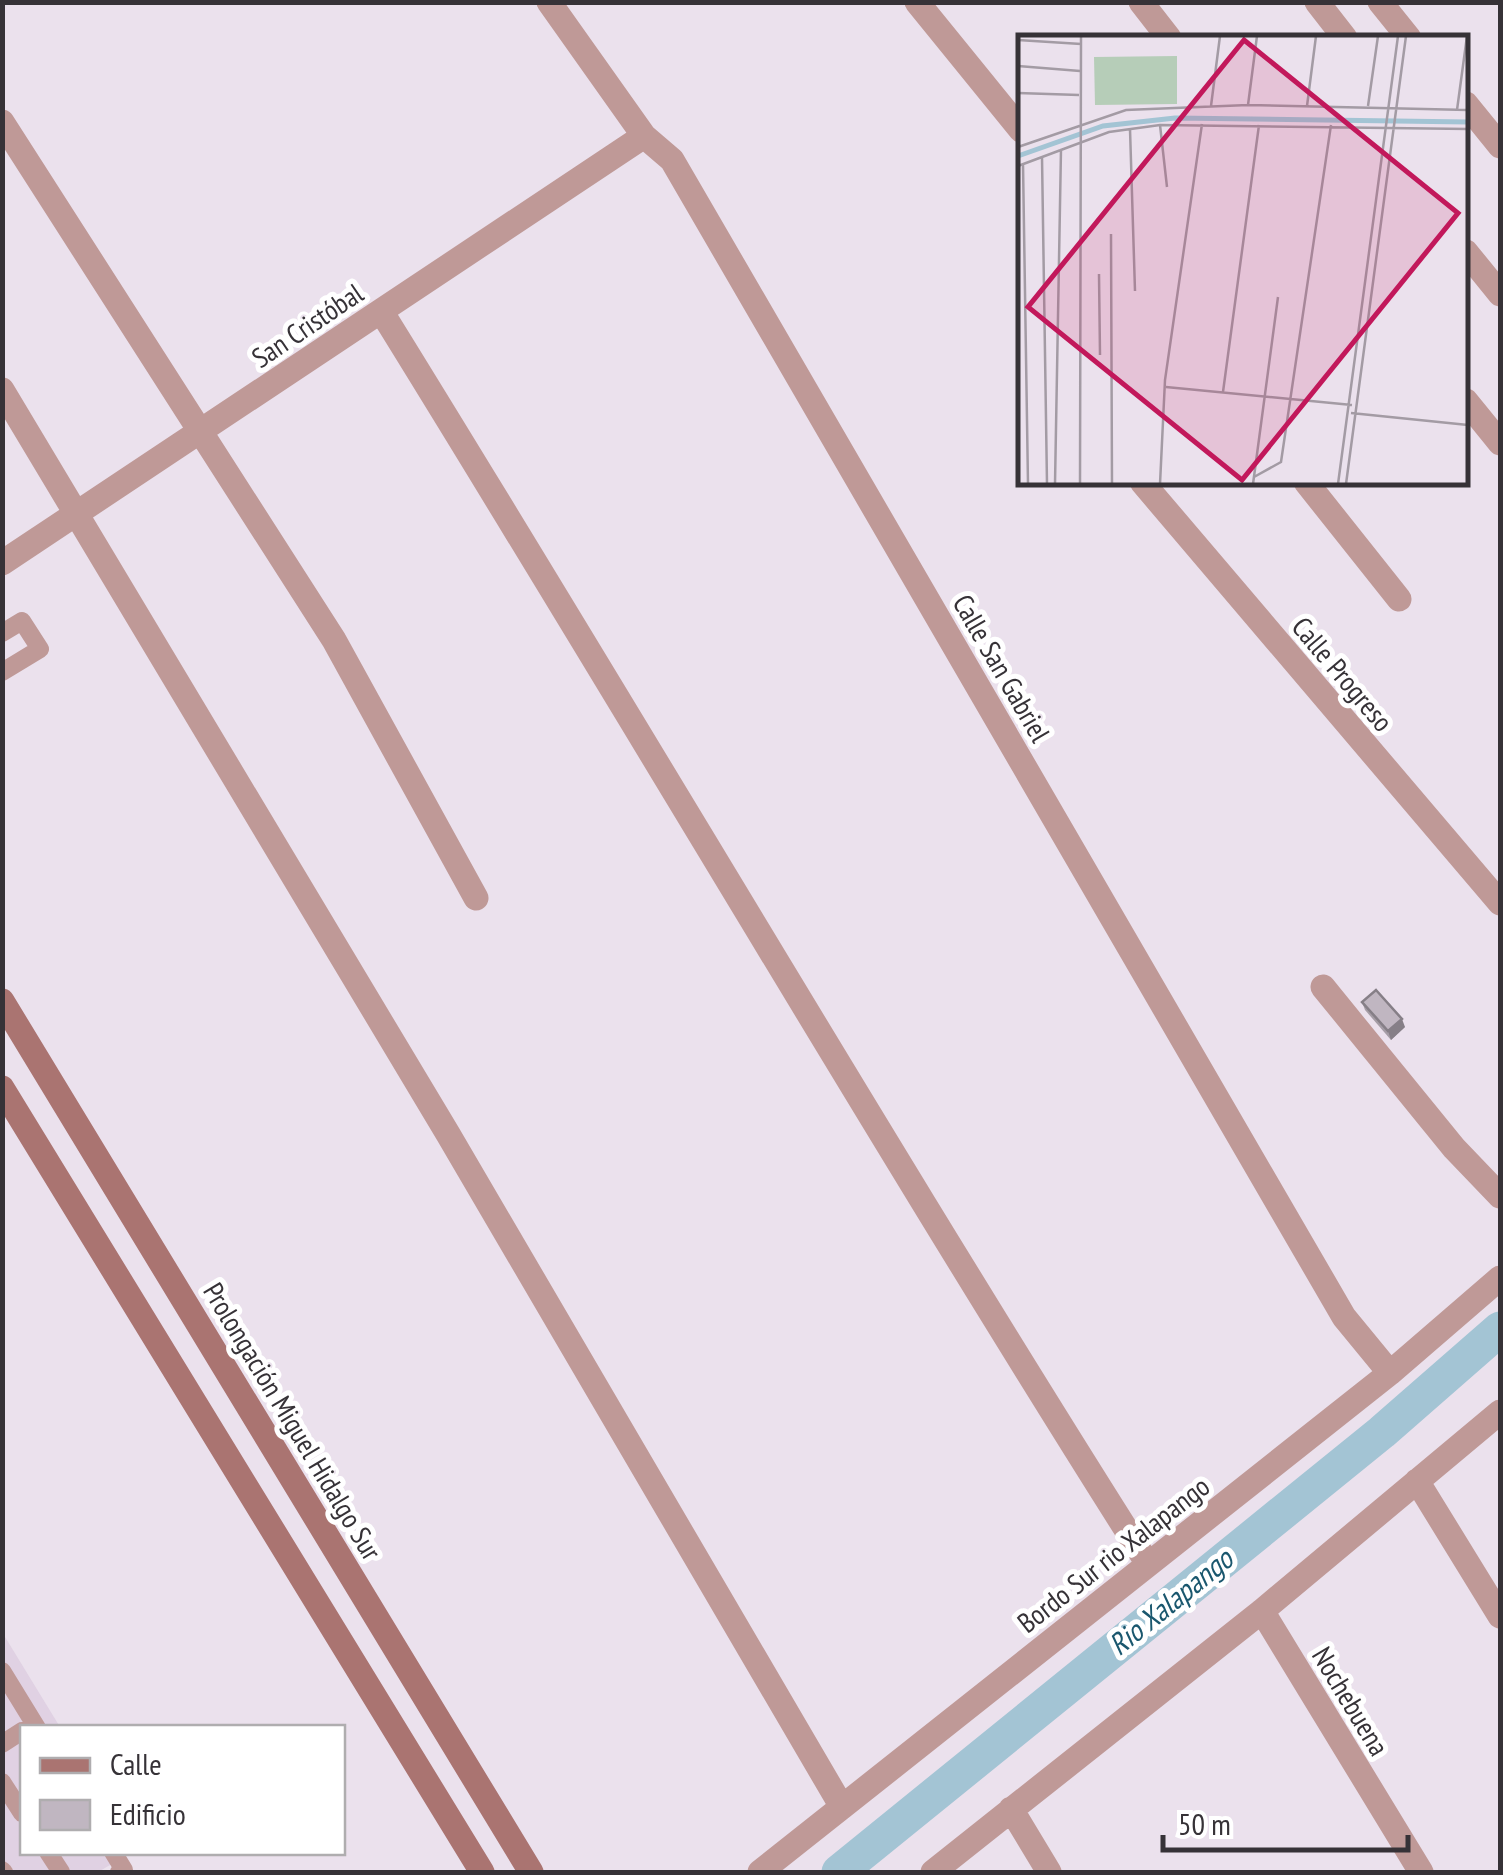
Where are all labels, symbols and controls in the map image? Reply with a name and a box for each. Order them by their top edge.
inset map [1018,35,1468,485]
street label: San Cristóbal [244,274,370,376]
street label: Calle San Gabriel [945,587,1059,749]
street label: Calle Progreso [1284,609,1402,739]
street label: Prolongación Miguel Hidalgo Sur [195,1275,391,1567]
street label: Bordo Sur rio Xalapango [1009,1467,1217,1641]
water label: Rio Xalapango [1100,1538,1242,1663]
street label: Nochebuena [1304,1640,1398,1762]
legend [20,1725,345,1855]
text: Calle [110,1744,162,1783]
scale bar [1163,1790,1408,1852]
text: Edificio [110,1794,186,1833]
text: 50 m [1178,1804,1231,1843]

